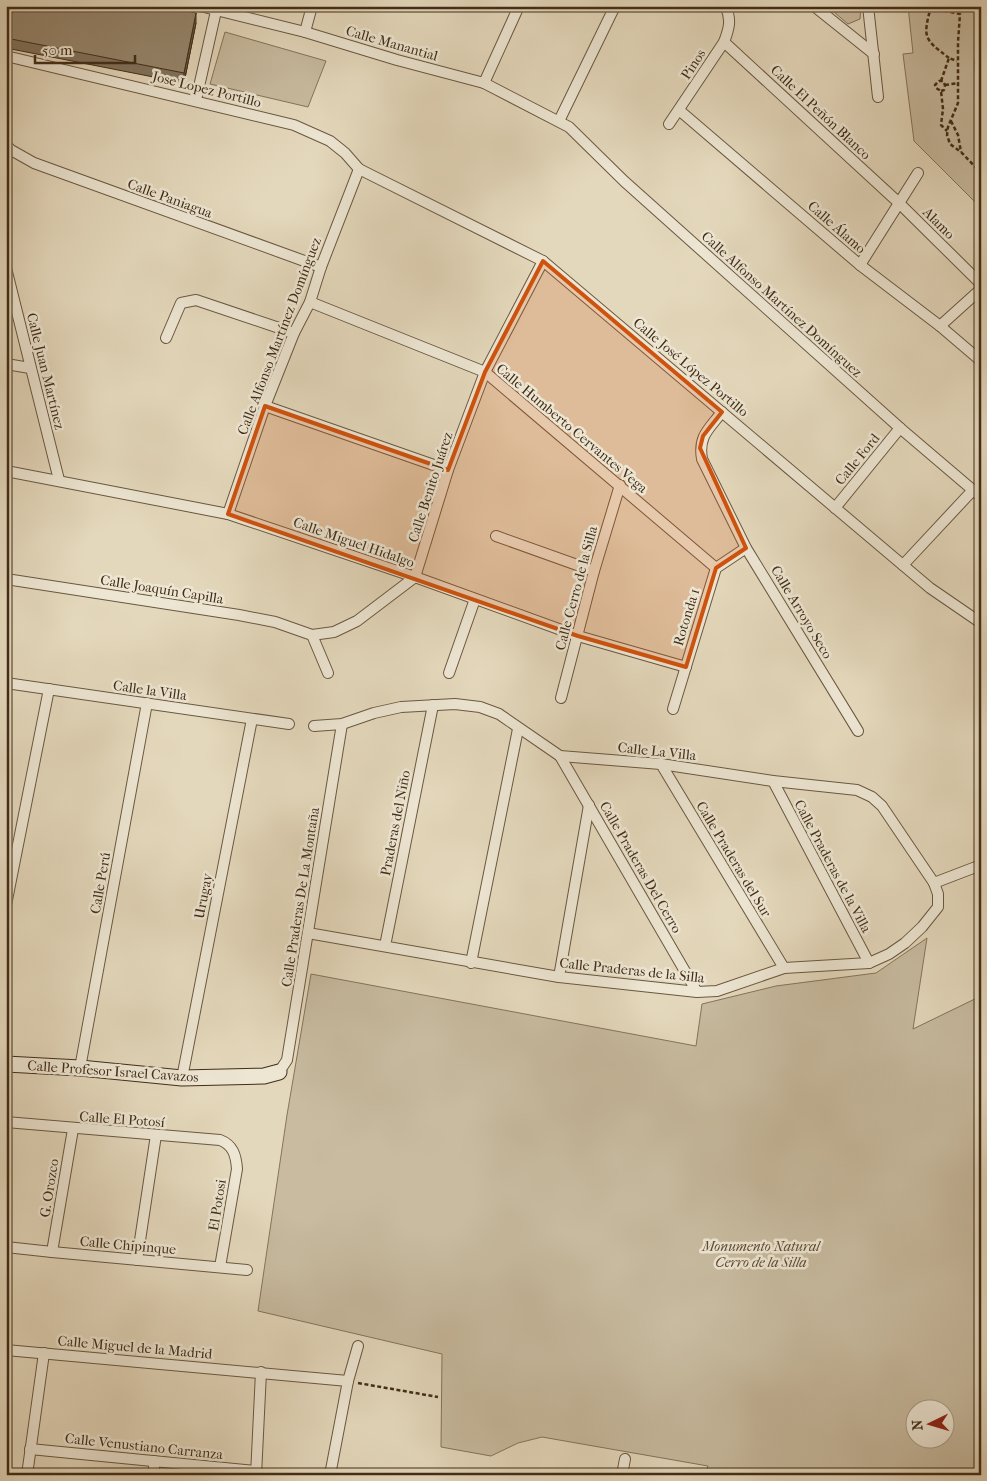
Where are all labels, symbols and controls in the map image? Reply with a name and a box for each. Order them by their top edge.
street label: Calle Manantial [344,22,440,65]
scale bar [35,32,135,64]
text: 50 m [42,41,73,59]
street label: Pinos [677,46,710,83]
street label: Calle El Peñón Blanco [767,61,874,163]
street label: Jose Lopez Portillo [150,68,263,111]
street label: Calle Paniagua [125,175,215,222]
street label: Calle Álamo [804,197,870,257]
street label: Alamo [918,203,958,243]
street label: Calle Alfonso Martínez Domínguez [698,228,865,381]
street label: Calle Alfonso Martínez Domínguez [234,235,325,437]
street label: Calle Juan Martínez [23,311,68,431]
street label: Calle José López Portillo [630,314,752,421]
street label: Calle Humberto Cervantes Vega [493,360,651,497]
street label: Calle Benito Juárez [405,430,456,545]
street label: Calle Ford [831,430,884,488]
street label: Calle Miguel Hidalgo [291,514,417,571]
street label: Calle Cerro de la Silla [552,524,601,652]
street label: Calle Arroyo Seco [767,563,836,662]
street label: Calle Joaquín Capilla [99,571,225,608]
street label: Rotonda 1 [670,586,703,648]
street label: Calle la Villa [112,677,188,704]
street label: Calle La Villa [617,739,698,764]
street label: Praderas del Niño [377,769,414,877]
street label: Calle Praderas de la Villa [790,797,875,936]
street label: Calle Praderas Del Cerro [596,798,685,936]
street label: Calle Praderas del Sur [692,798,775,920]
street label: Calle Praderas De La Montaña [278,805,323,988]
street label: Calle Perú [87,851,114,915]
street label: Urugay [191,871,216,920]
street label: Calle Praderas de la Silla [558,954,706,987]
street label: Calle Profesor Israel Cavazos [27,1057,199,1086]
street label: Calle El Potosí [79,1108,166,1131]
street label: G. Orozco [36,1158,63,1219]
street label: El Potosi [205,1178,230,1232]
street label: Calle Chipinque [79,1233,177,1258]
park label: Monumento Natural Cerro de la Silla [701,1238,821,1271]
street label: Calle Miguel de la Madrid [57,1332,213,1363]
north arrow [904,1398,954,1448]
text: N [909,1419,926,1431]
street label: Calle Venustiano Carranza [64,1430,224,1463]

